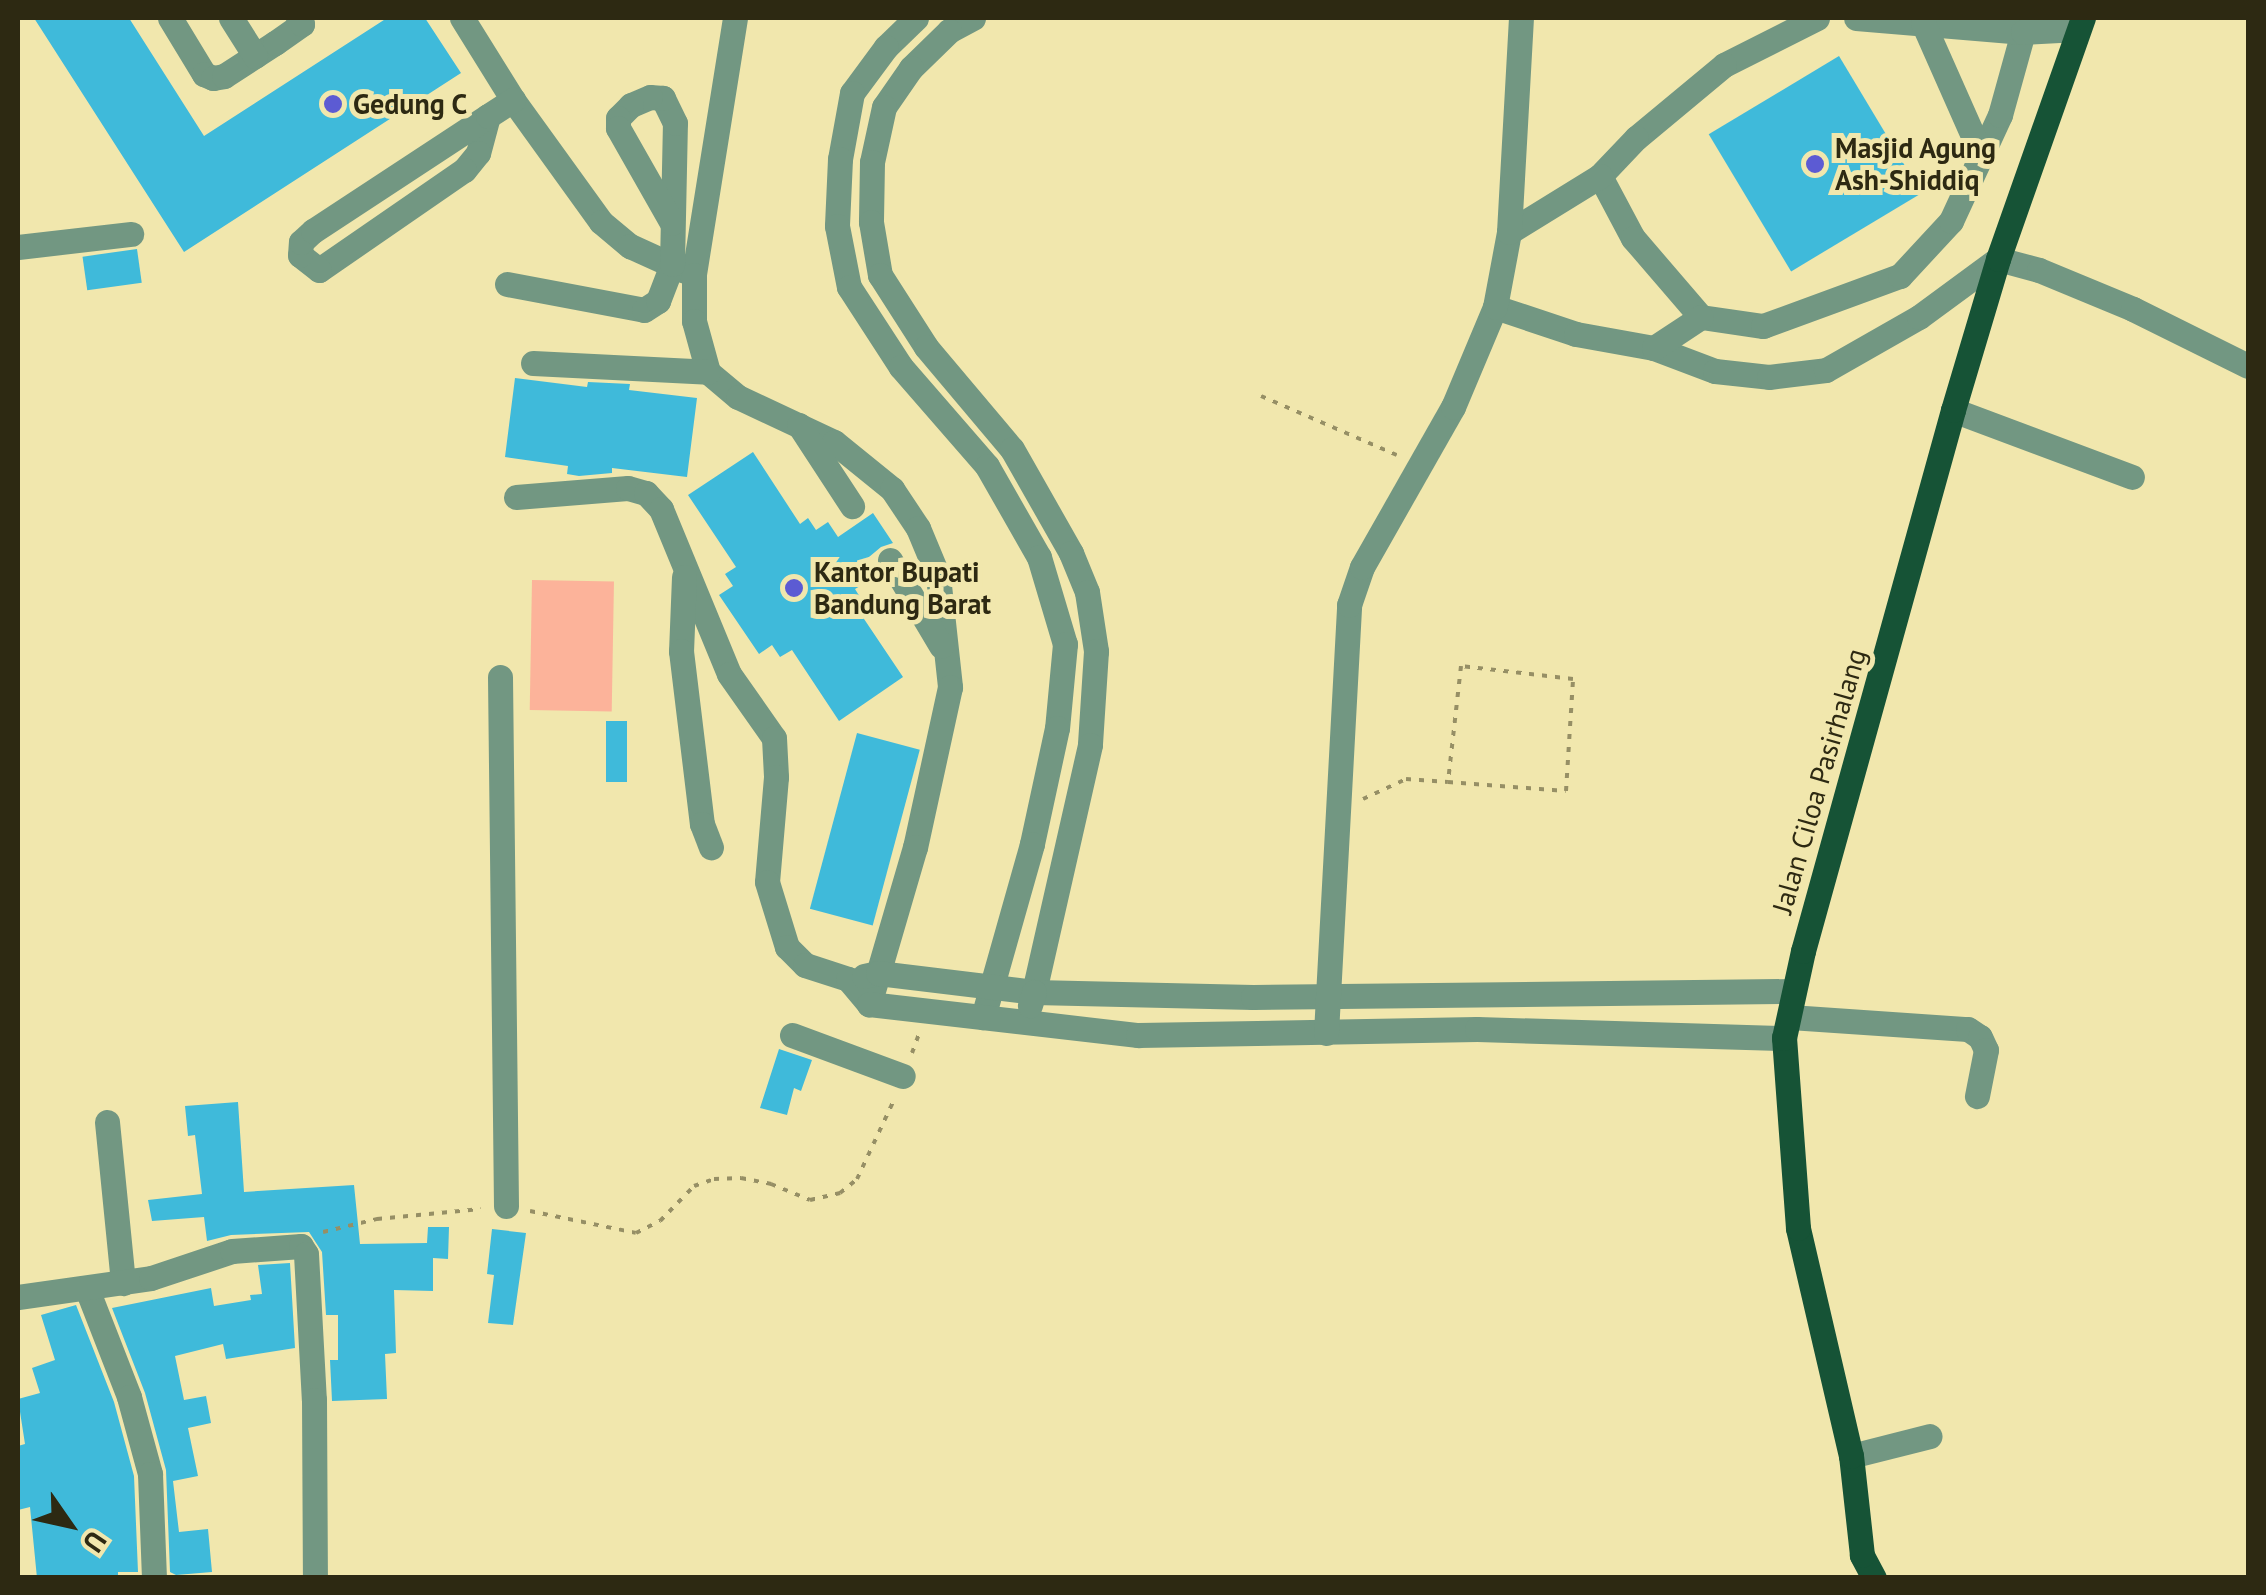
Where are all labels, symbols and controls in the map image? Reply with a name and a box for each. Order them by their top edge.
place label: Gedung C [353,87,467,121]
marker: Gedung C [322,93,344,115]
place label: Masjid Agung Ash-Shiddiq [1835,131,1997,197]
marker: Masjid Agung Ash-Shiddiq [1804,153,1826,175]
place label: Kantor Bupati Bandung Barat [814,555,991,621]
marker: Kantor Bupati Bandung Barat [783,577,805,599]
street label: Jalan Ciloa Pasirhalang [1765,645,1873,917]
north arrow [20,1475,120,1575]
text: U [75,1524,116,1560]

